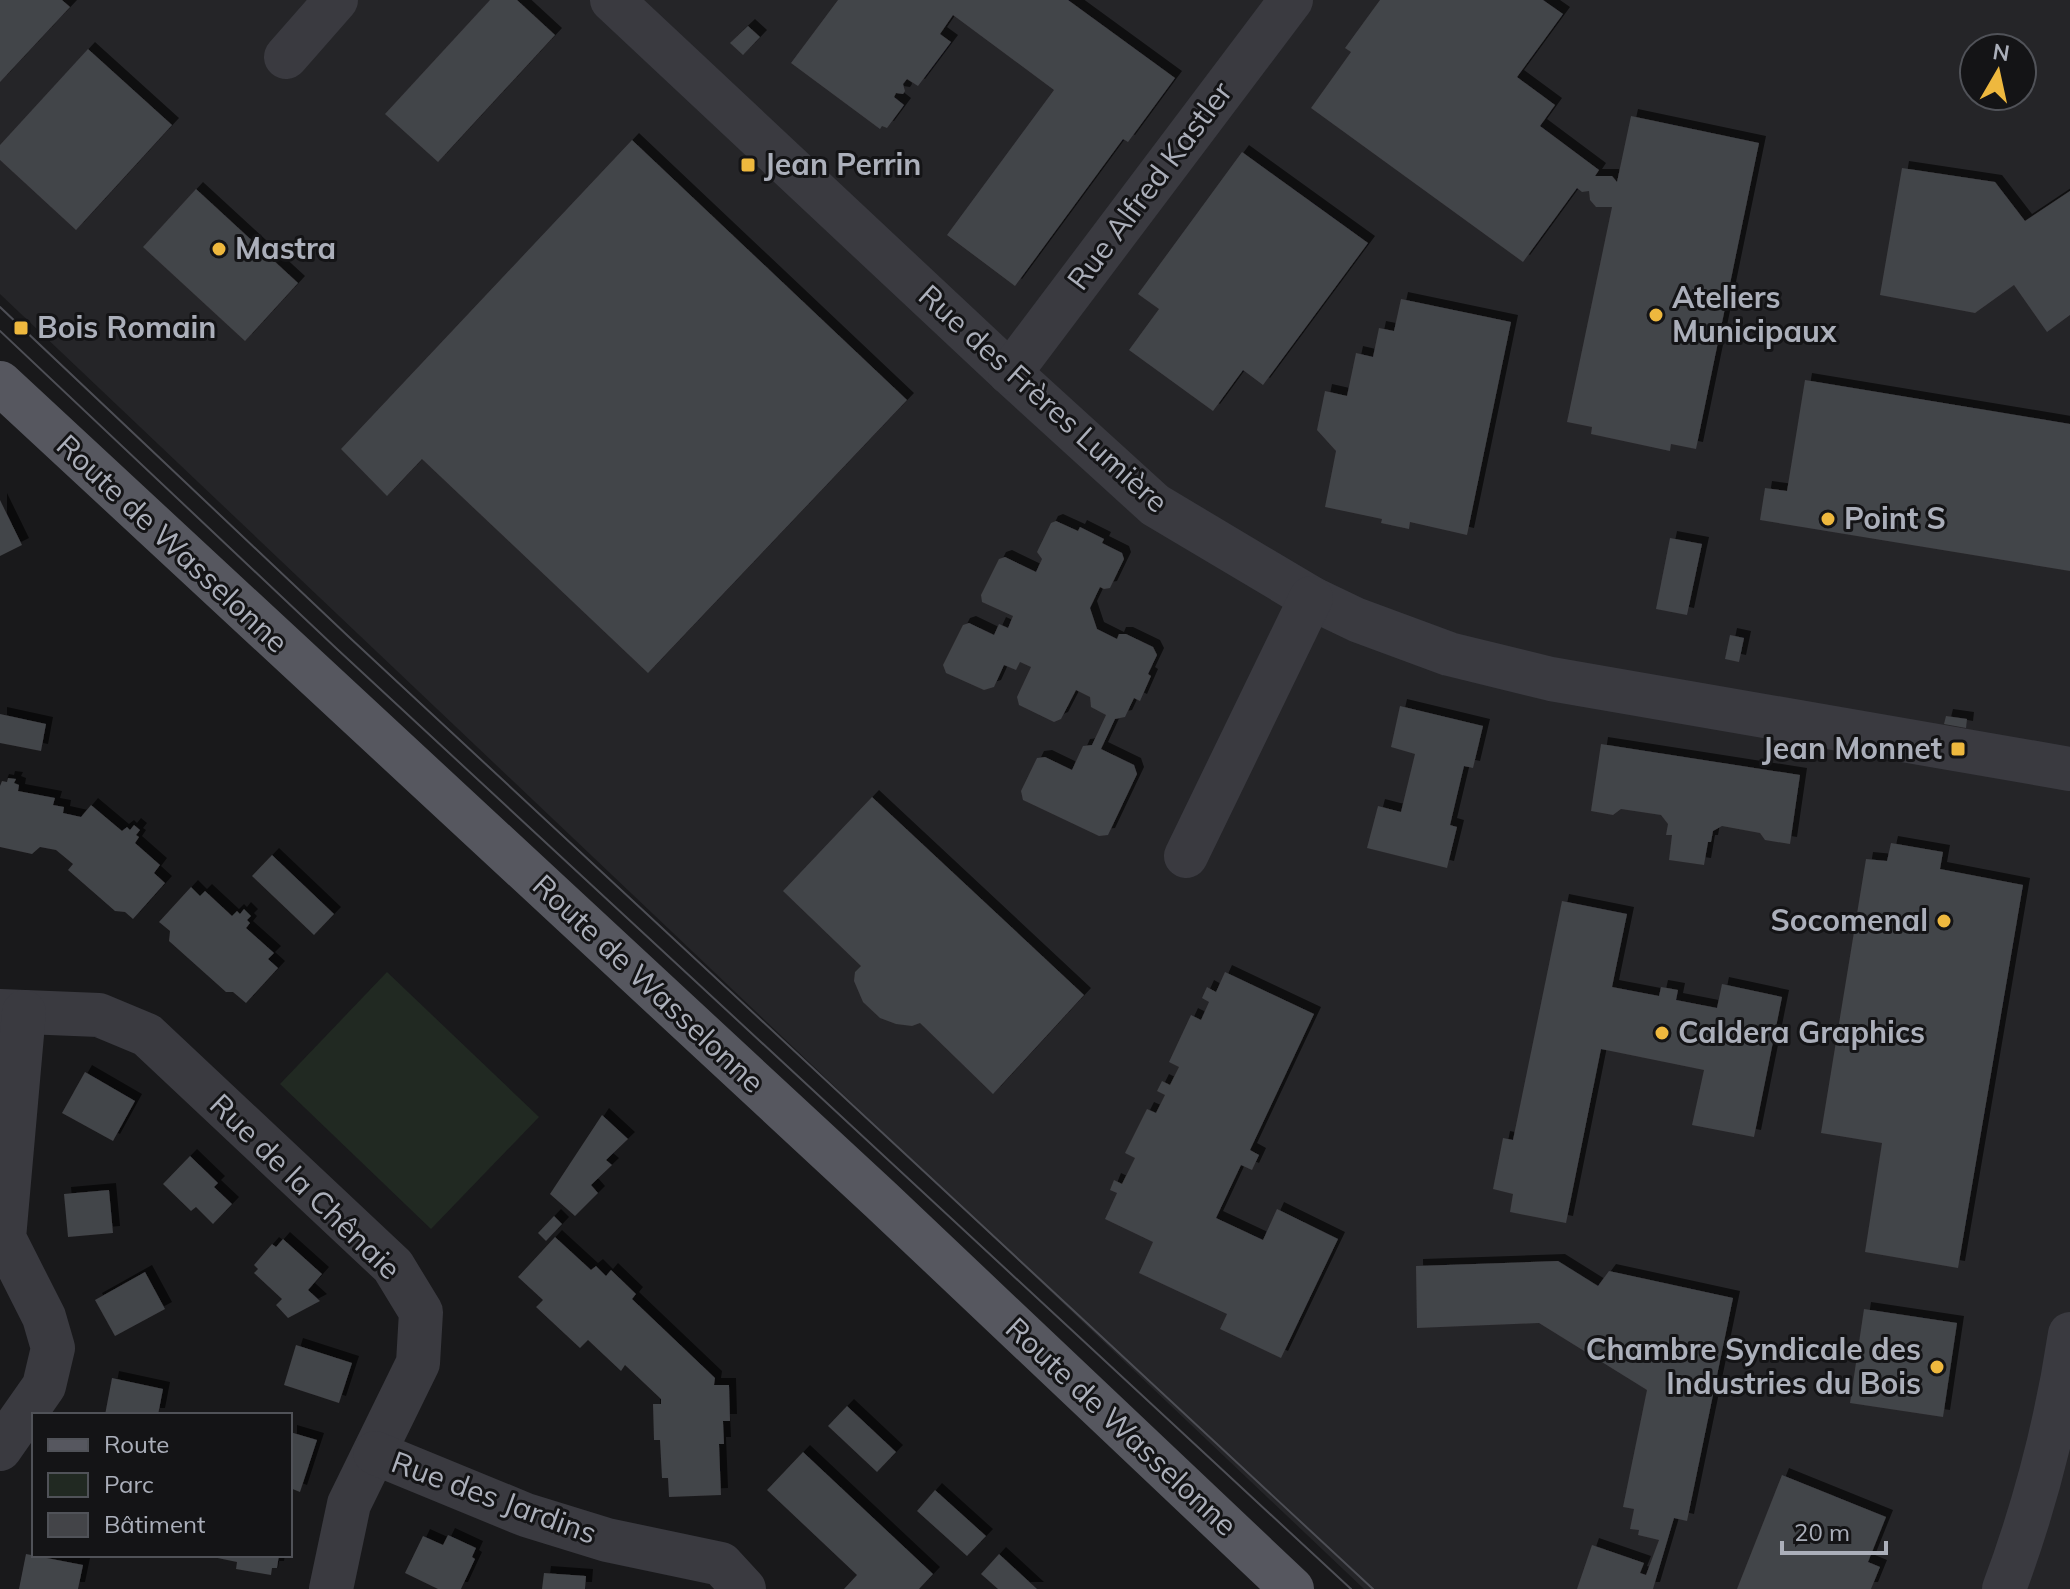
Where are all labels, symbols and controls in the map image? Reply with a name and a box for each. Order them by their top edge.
north arrow [1958,32,2038,112]
text: N [1991,37,2012,67]
street label: Rue Alfred Kastler [1058,74,1240,297]
place label: Jean Perrin [764,145,921,183]
marker: Jean Perrin [739,156,757,174]
place label: Mastra [235,229,336,267]
marker: Mastra [210,240,228,258]
street label: Rue des Frères Lumière [911,276,1176,520]
place label: Ateliers Municipaux [1672,278,1837,350]
marker: Ateliers Municipaux [1647,306,1665,324]
place label: Bois Romain [37,308,216,346]
marker: Bois Romain [12,319,30,337]
street label: Route de Wasselonne [49,426,296,660]
place label: Point S [1844,499,1946,537]
marker: Point S [1819,510,1837,528]
place label: Jean Monnet [1762,729,1942,767]
marker: Jean Monnet [1949,740,1967,758]
street label: Route de Wasselonne [525,866,772,1100]
place label: Socomenal [1770,901,1928,939]
marker: Socomenal [1935,912,1953,930]
place label: Caldera Graphics [1678,1013,1925,1051]
marker: Caldera Graphics [1653,1024,1671,1042]
street label: Rue de la Chênaie [202,1085,409,1287]
street label: Route de Wasselonne [998,1309,1245,1543]
place label: Chambre Syndicale des Industries du Bois [1586,1330,1921,1402]
marker: Chambre Syndicale des Industries du Bois [1928,1358,1946,1376]
legend [32,1413,292,1557]
text: Route [104,1429,169,1459]
street label: Rue des Jardins [387,1442,602,1552]
text: Parc [104,1469,154,1499]
scale bar [1782,1505,1886,1555]
text: Bâtiment [104,1509,205,1539]
text: 20 m [1794,1517,1850,1547]

